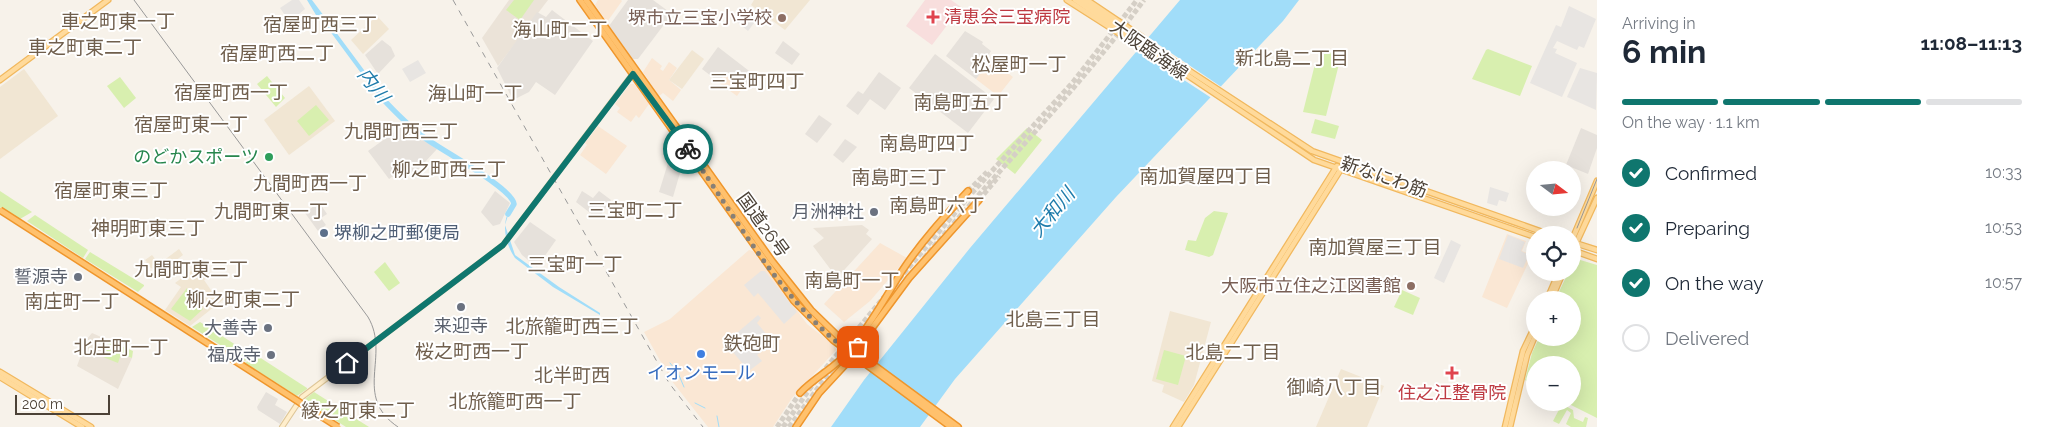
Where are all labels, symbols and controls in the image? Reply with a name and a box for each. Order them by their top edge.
place label: 清恵会三宝病院 [944,6,1070,27]
place label: 堺市立三宝小学校 [628,7,772,28]
district label: 車之町東一丁 [61,10,175,32]
marker: 清恵会三宝病院 [926,10,940,24]
marker: 堺市立三宝小学校 [776,12,788,24]
district label: 宿屋町西三丁 [263,13,377,35]
text: Arriving in [1622,14,1696,33]
street label: 大阪臨海線 [1106,15,1192,84]
district label: 海山町二丁 [512,18,608,40]
text: 11:08–11:13 [1920,32,2022,54]
text: 6 min [1622,33,1706,70]
district label: 車之町東二丁 [28,36,142,58]
district label: 宿屋町西二丁 [220,42,334,64]
district label: 新北島二丁目 [1235,47,1349,69]
district label: 松屋町一丁 [971,53,1067,75]
water label: 内川 [354,63,396,108]
district label: 三宝町四丁 [709,70,805,92]
district label: 宿屋町西一丁 [174,81,288,103]
district label: 海山町一丁 [427,82,523,104]
district label: 南島町五丁 [913,91,1009,113]
district label: 宿屋町東一丁 [134,113,248,135]
text: On the way · 1.1 km [1622,113,1760,132]
district label: 九間町西三丁 [344,120,458,142]
courier [663,124,713,174]
district label: 南島町四丁 [879,132,975,154]
icon: bike [674,135,702,163]
place label: のどかスポーツ [133,146,259,167]
marker: のどかスポーツ [263,151,275,163]
street label: 新なにわ筋 [1338,152,1430,201]
district label: 柳之町西三丁 [392,158,506,180]
icon: check [1622,159,1650,187]
north arrow [1526,161,1581,216]
map controls [1526,161,1581,411]
text: Confirmed [1665,162,1757,184]
text: 10:33 [1985,163,2022,182]
district label: 南加賀屋四丁目 [1139,165,1273,187]
district label: 南島町三丁 [851,166,947,188]
district label: 九間町西一丁 [253,172,367,194]
district label: 宿屋町東三丁 [54,179,168,201]
water label: 大和川 [1025,182,1080,241]
street label: 国道26号 [733,189,794,261]
district label: 南島町六丁 [889,194,985,216]
district label: 三宝町二丁 [587,199,683,221]
district label: 九間町東一丁 [214,200,328,222]
place label: 月洲神社 [792,201,864,222]
marker: 月洲神社 [868,206,880,218]
icon: check [1622,214,1650,242]
district label: 神明町東三丁 [91,217,205,239]
text: Preparing [1665,217,1750,239]
text: 10:53 [1985,218,2022,237]
place label: 堺柳之町郵便局 [334,222,460,243]
button: locate [1526,226,1581,281]
marker: 堺柳之町郵便局 [318,227,330,239]
district label: 南加賀屋三丁目 [1308,236,1442,258]
district label: 三宝町一丁 [527,253,623,275]
district label: 九間町東三丁 [134,258,248,280]
place label: 誓源寺 [14,266,68,287]
district label: 南島町一丁 [804,269,900,291]
icon: check [1622,269,1650,297]
marker: 誓源寺 [72,271,84,283]
text: On the way [1665,272,1764,294]
text: 10:57 [1985,273,2022,292]
place label: 大阪市立住之江図書館 [1221,275,1401,296]
marker: 大阪市立住之江図書館 [1405,280,1417,292]
district label: 柳之町東二丁 [186,288,300,310]
district label: 南庄町一丁 [24,290,120,312]
button: + [1526,291,1581,346]
marker: 来迎寺 [455,301,467,313]
district label: 北島三丁目 [1005,308,1101,330]
place label: 来迎寺 [434,315,488,336]
district label: 北旅籠町西三丁 [505,315,639,337]
place label: 大善寺 [204,317,258,338]
marker: 大善寺 [262,322,274,334]
pin [837,326,879,368]
text: Delivered [1665,327,1749,349]
district label: 鉄砲町 [723,332,781,354]
icon: bag [844,333,872,361]
district label: 北庄町一丁 [73,336,169,358]
district label: 桜之町西一丁 [415,340,529,362]
district label: 北島二丁目 [1185,341,1281,363]
pin [326,342,368,384]
place label: 福成寺 [207,344,261,365]
marker: イオンモール [695,348,707,360]
marker: 福成寺 [265,349,277,361]
icon: home [333,349,361,377]
button: − [1526,356,1581,411]
place label: イオンモール [647,362,755,383]
district label: 北半町西 [534,364,610,386]
marker: 住之江整骨院 [1445,366,1459,380]
district label: 御崎八丁目 [1286,376,1382,398]
place label: 住之江整骨院 [1398,382,1506,403]
district label: 北旅籠町西一丁 [448,390,582,412]
scale bar [15,392,110,415]
text: 200 m [22,396,63,412]
district label: 綾之町東二丁 [301,399,415,421]

